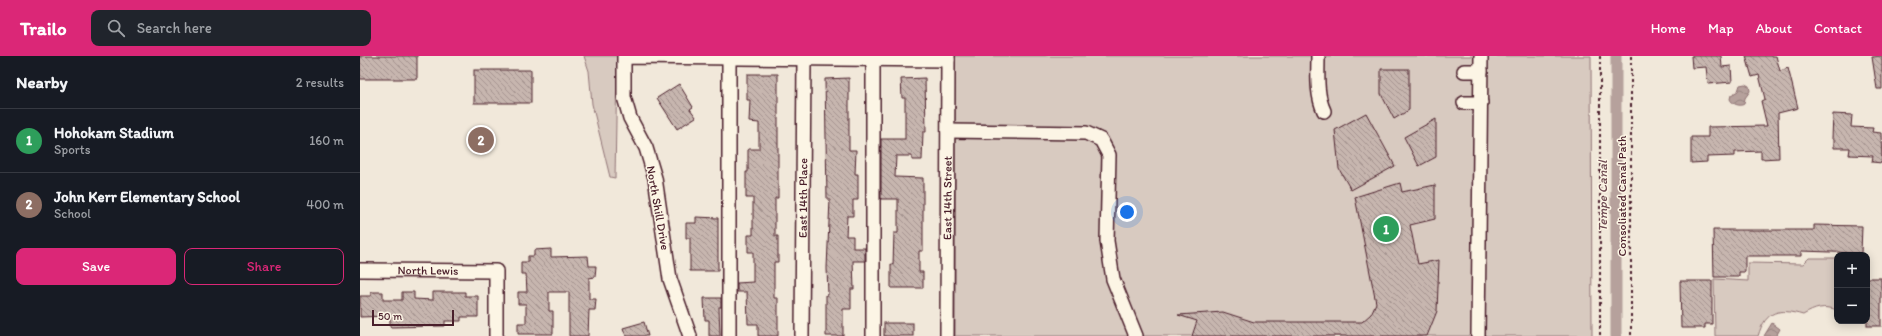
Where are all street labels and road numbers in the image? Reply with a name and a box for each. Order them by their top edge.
street label: Consoliated Canal Path [1615,135,1629,256]
street label: East 14th Street [940,156,955,240]
street label: East 14th Place [796,158,810,238]
street label: North Shill Drive [644,165,672,252]
street label: North Lewis [397,263,459,278]

